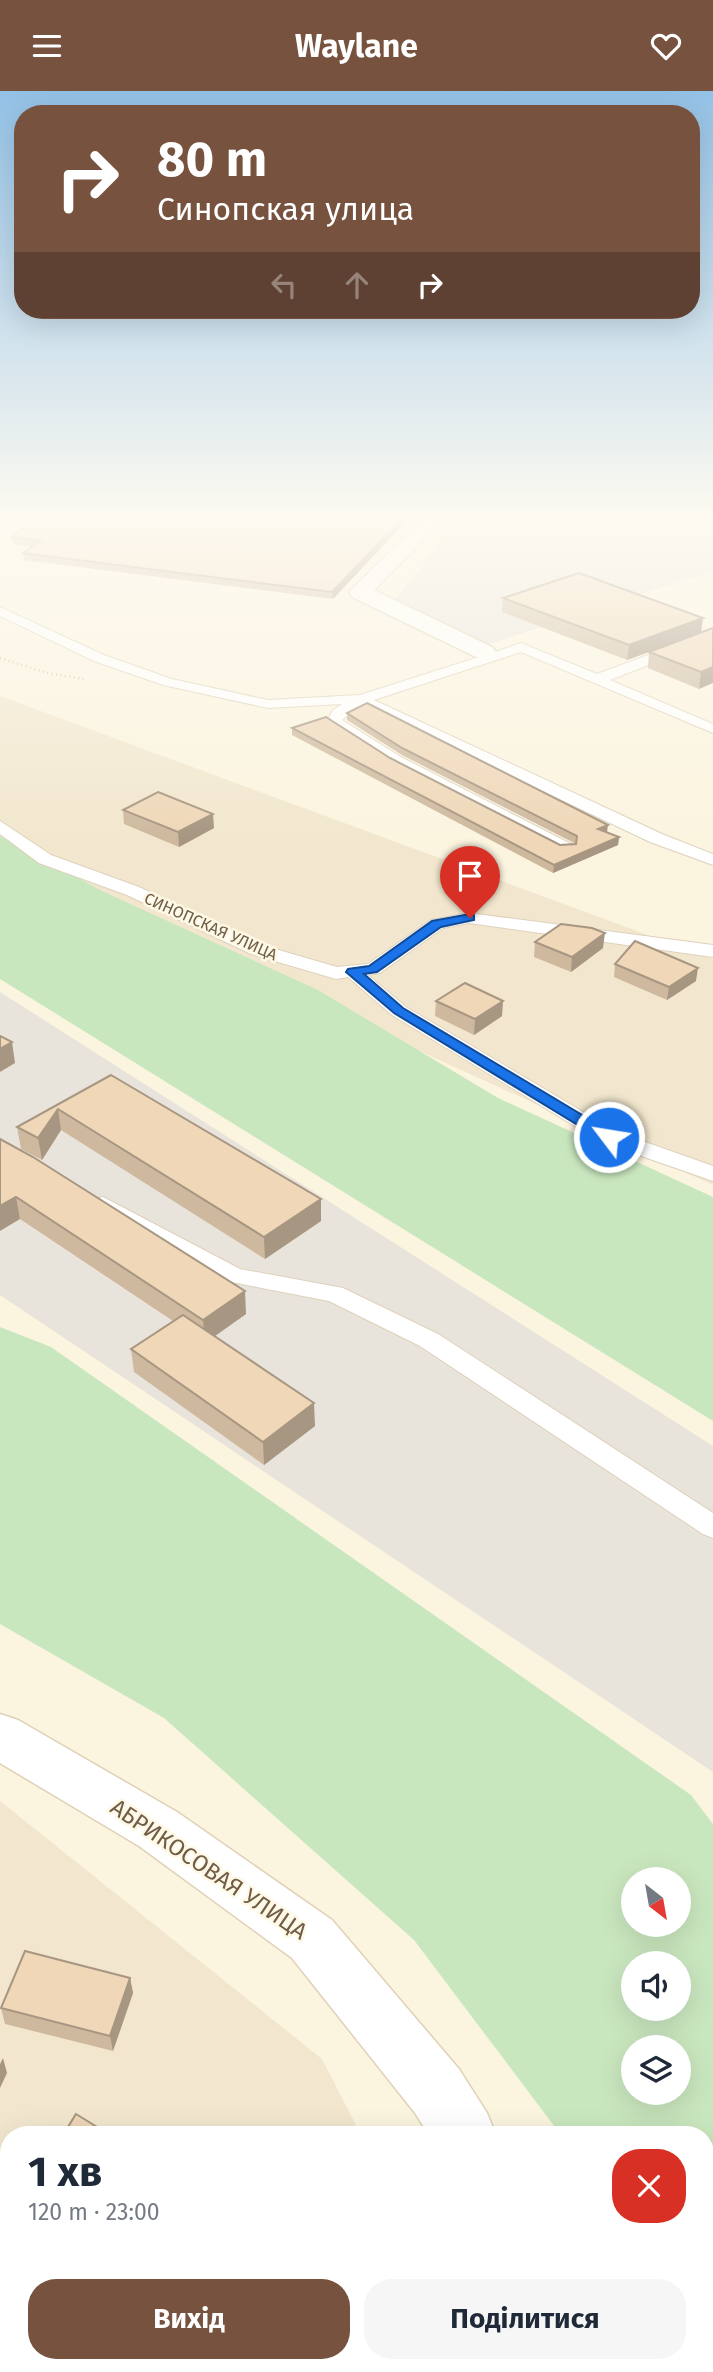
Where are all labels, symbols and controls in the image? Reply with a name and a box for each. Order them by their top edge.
icon: menu [28,27,66,65]
text: Waylane [295,27,418,65]
icon: heart [647,27,685,65]
text: 80 m [157,130,267,189]
icon: right [42,133,133,224]
text: Синопская улица [157,190,414,228]
icon: left [265,266,303,304]
icon: ahead [338,266,376,304]
icon: right [411,266,449,304]
pin [440,846,500,918]
icon: arrive [451,857,489,895]
street label: СИНОПСКАЯ УЛИЦА [141,889,281,965]
position arrow [572,1100,646,1174]
street label: АБРИКОСОВАЯ УЛИЦА [105,1793,313,1946]
north arrow [621,1867,691,1937]
map controls [621,1867,691,2105]
button: sound [621,1951,691,2021]
button: layers [621,2035,691,2105]
text: 1 хв [28,2147,102,2197]
button: close [612,2149,686,2223]
text: 120 m · 23:00 [28,2198,160,2226]
button: Вихід [28,2279,350,2359]
button: Поділитися [364,2279,686,2359]

